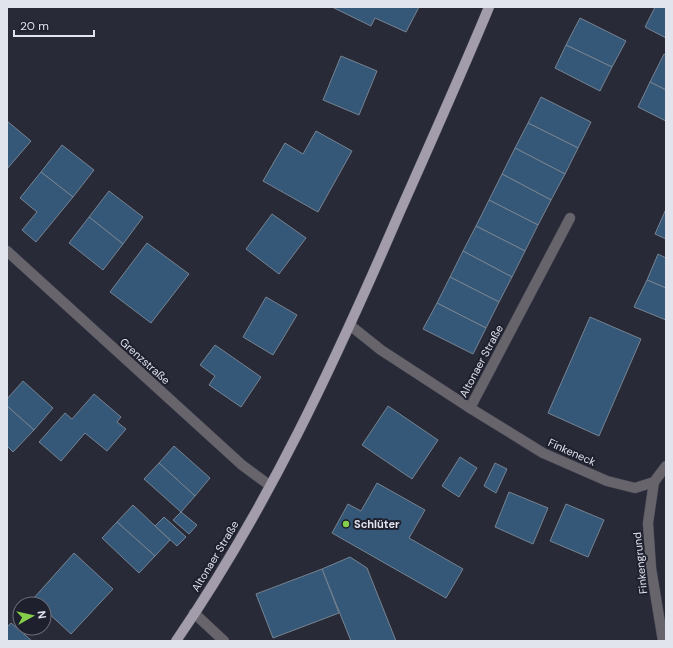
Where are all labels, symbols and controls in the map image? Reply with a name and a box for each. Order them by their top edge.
scale bar [14,12,94,38]
text: 20 m [20,18,49,34]
street label: Altonaer Straße [456,322,506,400]
street label: Grenzstraße [117,335,173,387]
street label: Finkeneck [546,435,598,469]
place label: Schlüter [354,517,400,531]
street label: Altonaer Straße [188,518,242,594]
marker: Schlüter [341,519,351,529]
street label: Finkengrund [630,531,650,595]
north arrow [12,596,52,636]
text: N [34,610,49,620]

